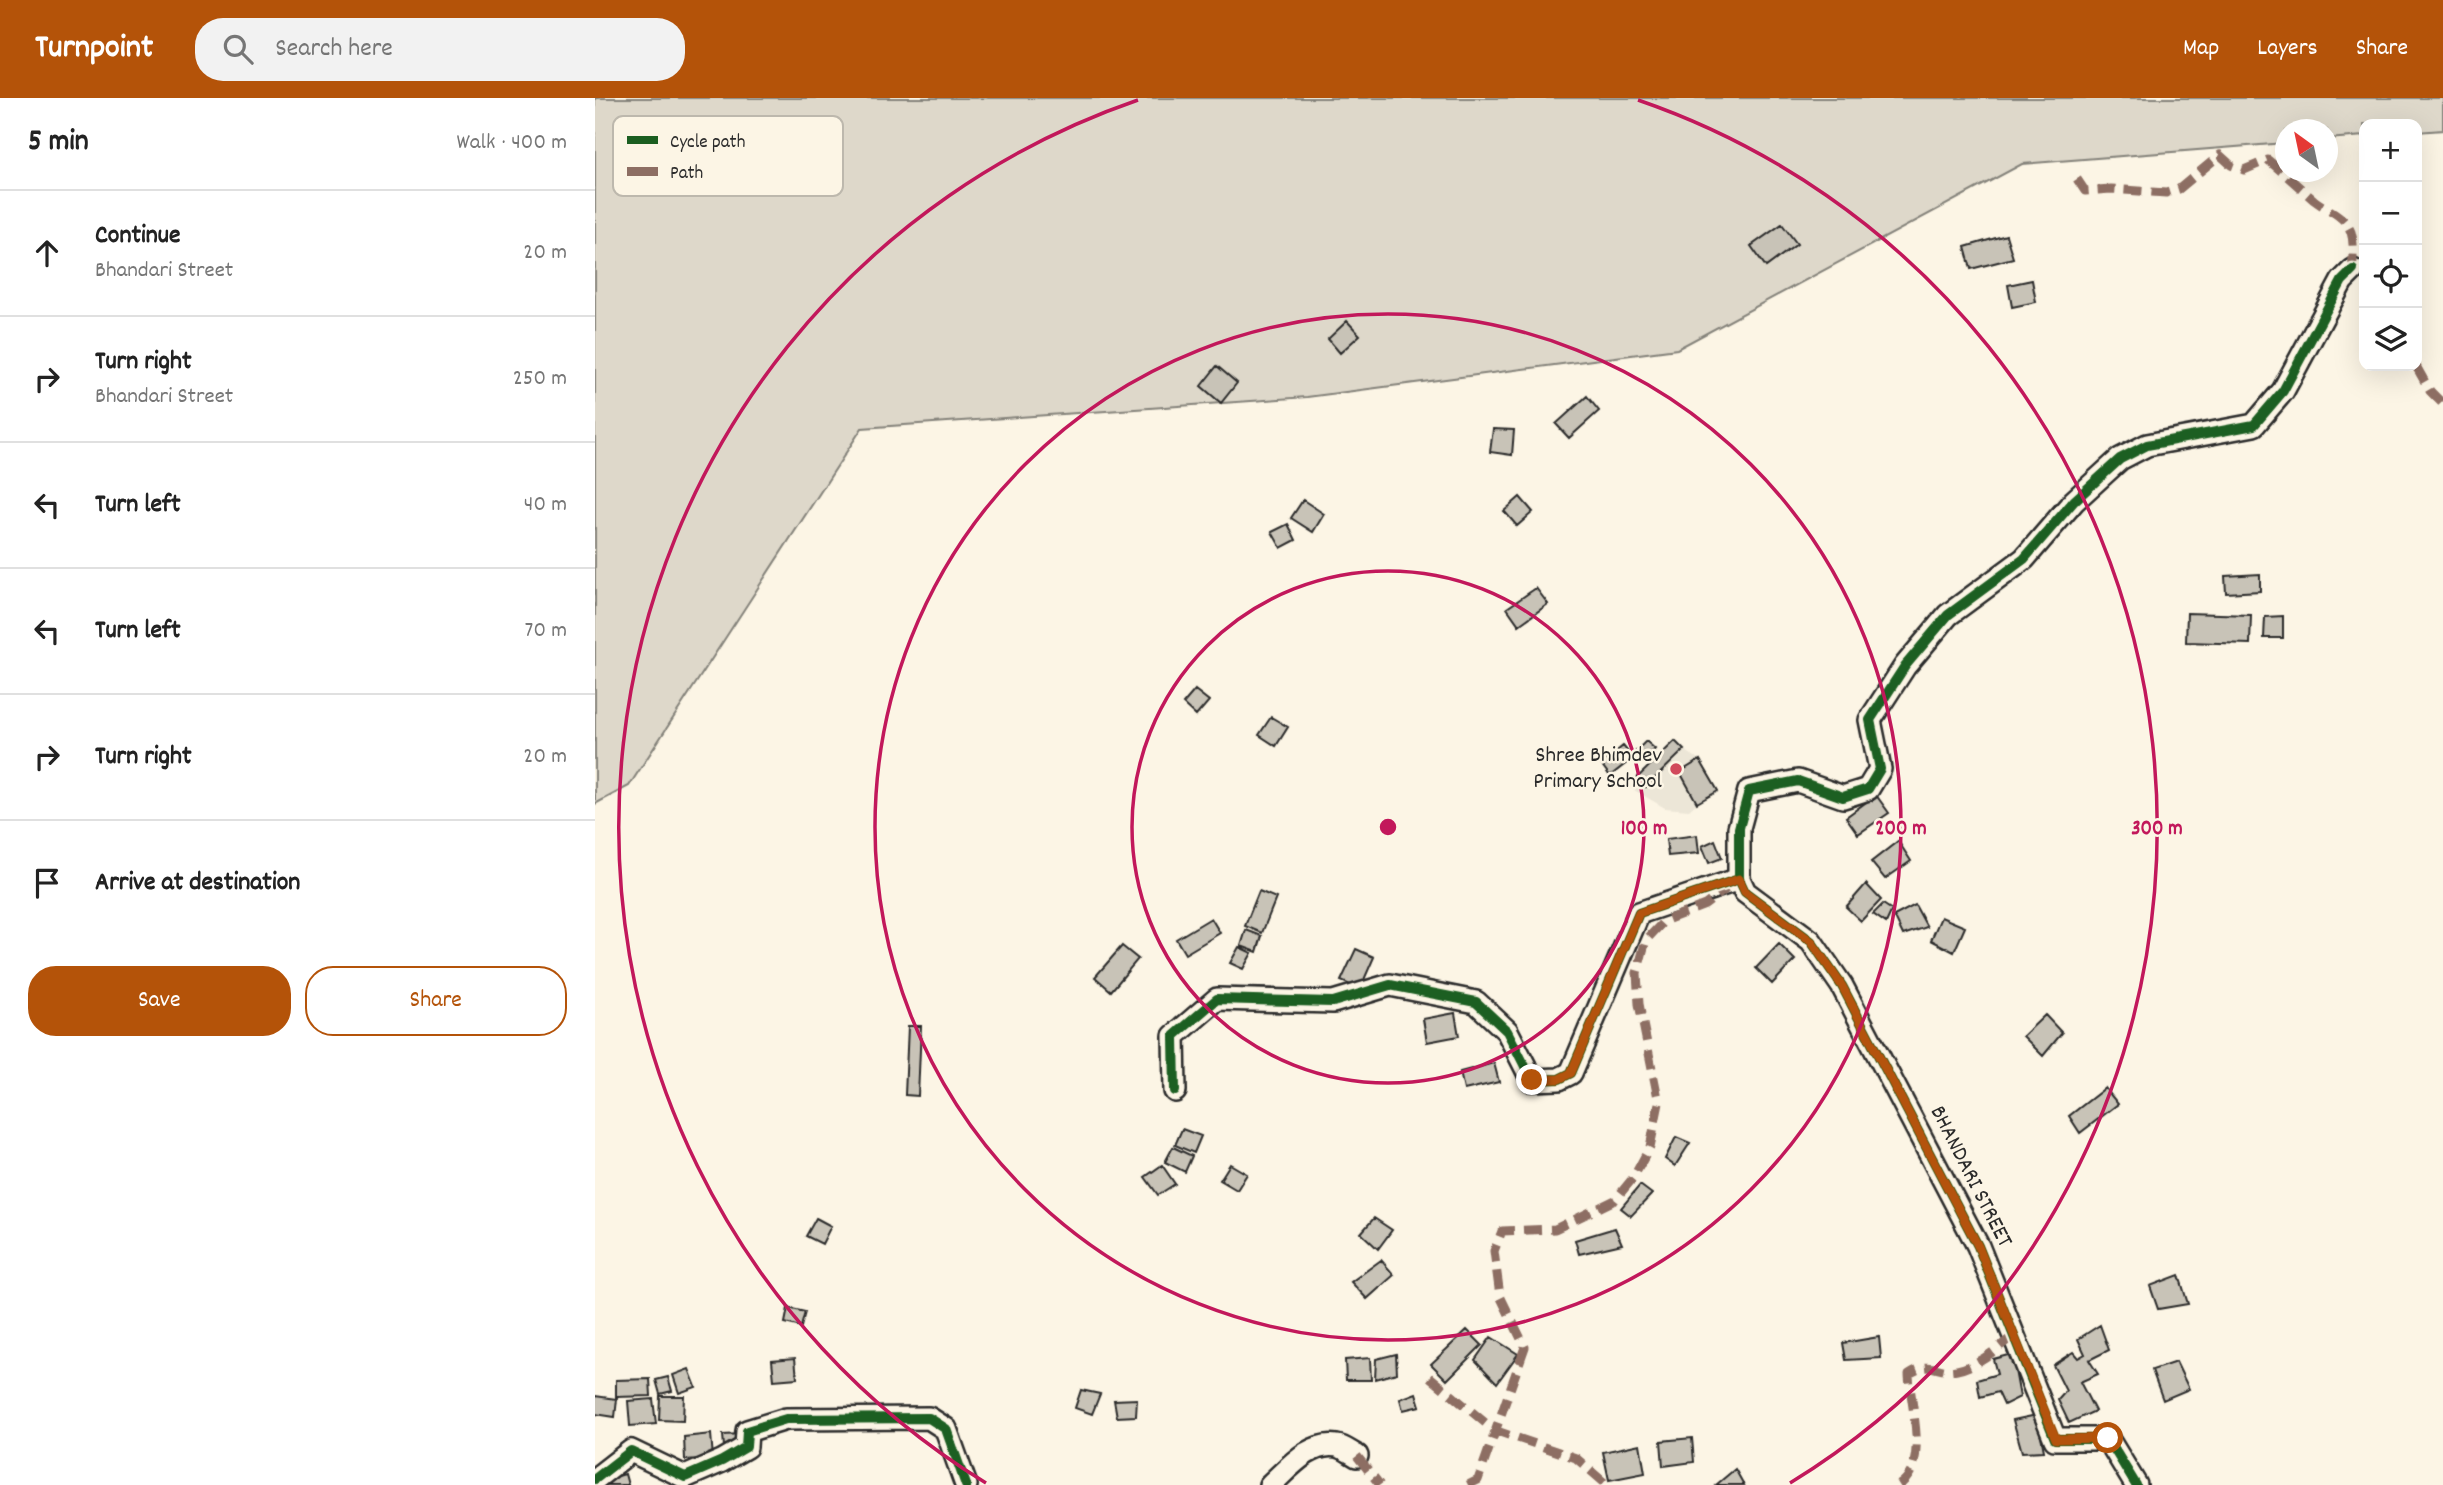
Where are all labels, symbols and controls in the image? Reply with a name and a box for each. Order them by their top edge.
search box [195,18,685,81]
text: Turnpoint [35,26,153,73]
icon: search [219,30,257,68]
text: Search here [275,31,393,68]
text: Map [2183,32,2219,66]
text: Layers [2257,32,2318,66]
text: Share [2356,32,2408,66]
legend [613,116,843,196]
north arrow [2275,119,2338,182]
map controls [2359,119,2422,371]
button: + [2359,119,2422,182]
text: 5 min [28,122,89,165]
text: Walk · 400 m [457,127,567,160]
text: Cycle path [670,130,745,157]
text: Path [670,161,703,188]
button: − [2359,182,2422,245]
text: Continue [95,218,180,255]
icon: ahead [28,234,66,272]
text: 20 m [523,237,567,270]
button: locate [2359,245,2422,308]
text: Bhandari Street [95,255,233,288]
button: layers [2359,308,2422,371]
text: Turn right [95,344,192,381]
icon: right [28,360,66,398]
text: 250 m [513,363,567,396]
text: Bhandari Street [95,381,233,414]
icon: left [28,486,66,524]
text: Turn left [95,487,181,524]
text: 40 m [524,489,567,522]
icon: left [28,612,66,650]
text: Turn left [95,613,181,650]
text: 70 m [525,615,567,648]
icon: right [28,738,66,776]
text: Turn right [95,739,192,776]
place label: Shree Bhimdev Primary School [1533,740,1663,799]
text: 20 m [523,741,567,774]
marker: Shree Bhimdev Primary School [1668,761,1684,777]
centre of rings [1376,815,1400,839]
text: 100 m [1621,815,1667,845]
text: 200 m [1875,815,1927,845]
text: 300 m [2131,815,2183,845]
icon: arrive [28,864,66,902]
text: Arrive at destination [95,865,300,902]
button: Save [28,966,291,1036]
button: Share [305,966,567,1036]
route end [1516,1064,1547,1095]
street label: BHANDARI STREET [1920,1100,2020,1254]
route start [2092,1422,2123,1453]

